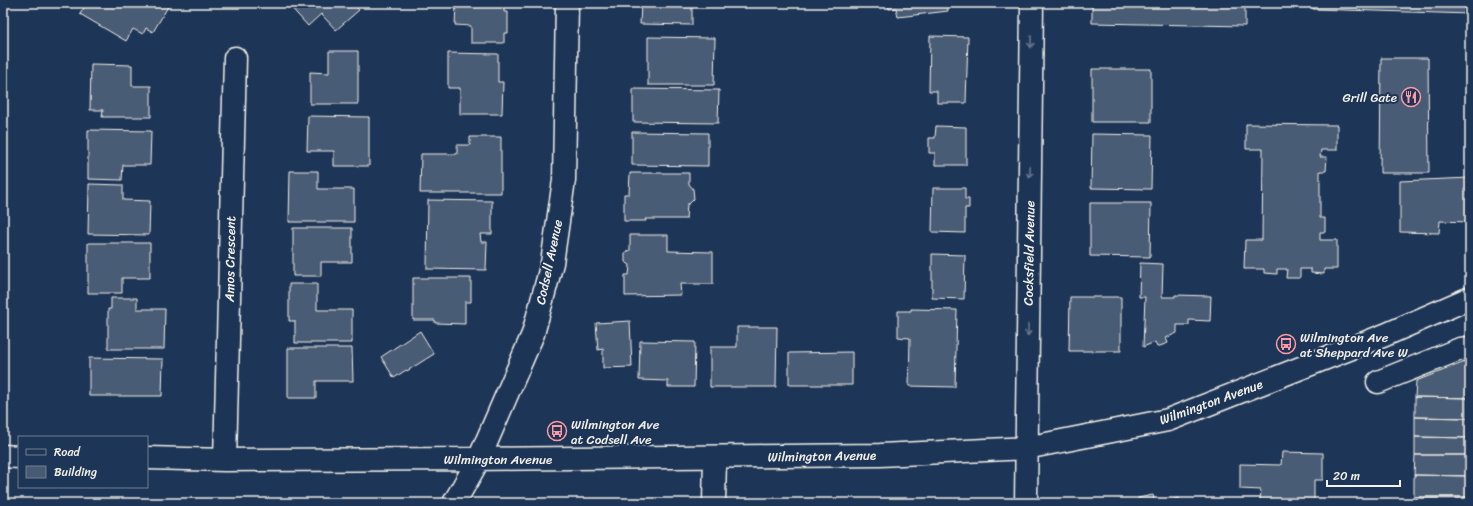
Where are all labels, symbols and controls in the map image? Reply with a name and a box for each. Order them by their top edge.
one-way arrow [1027,35,1035,48]
place label: Grill Gate [1343,86,1397,109]
restaurant icon: Grill Gate [1400,86,1422,108]
one-way arrow [1026,165,1034,178]
street label: Cocksfield Avenue [1017,200,1041,306]
street label: Amos Crescent [218,215,242,303]
street label: Codsell Avenue [529,217,569,307]
one-way arrow [1024,323,1032,336]
place label: Wilmington Ave at Sheppard Ave W [1300,326,1409,364]
bus stop icon: Wilmington Ave at Sheppard Ave W [1275,333,1297,355]
street label: Wilmington Avenue [1156,373,1266,431]
place label: Wilmington Ave at Codsell Ave [571,413,660,451]
bus stop icon: Wilmington Ave at Codsell Ave [546,420,568,442]
legend [18,436,148,488]
text: Road [54,441,81,463]
street label: Wilmington Avenue [768,444,876,468]
street label: Wilmington Avenue [444,448,552,471]
text: Building [54,461,97,483]
scale bar [1327,462,1400,488]
text: 20 m [1333,465,1360,487]

